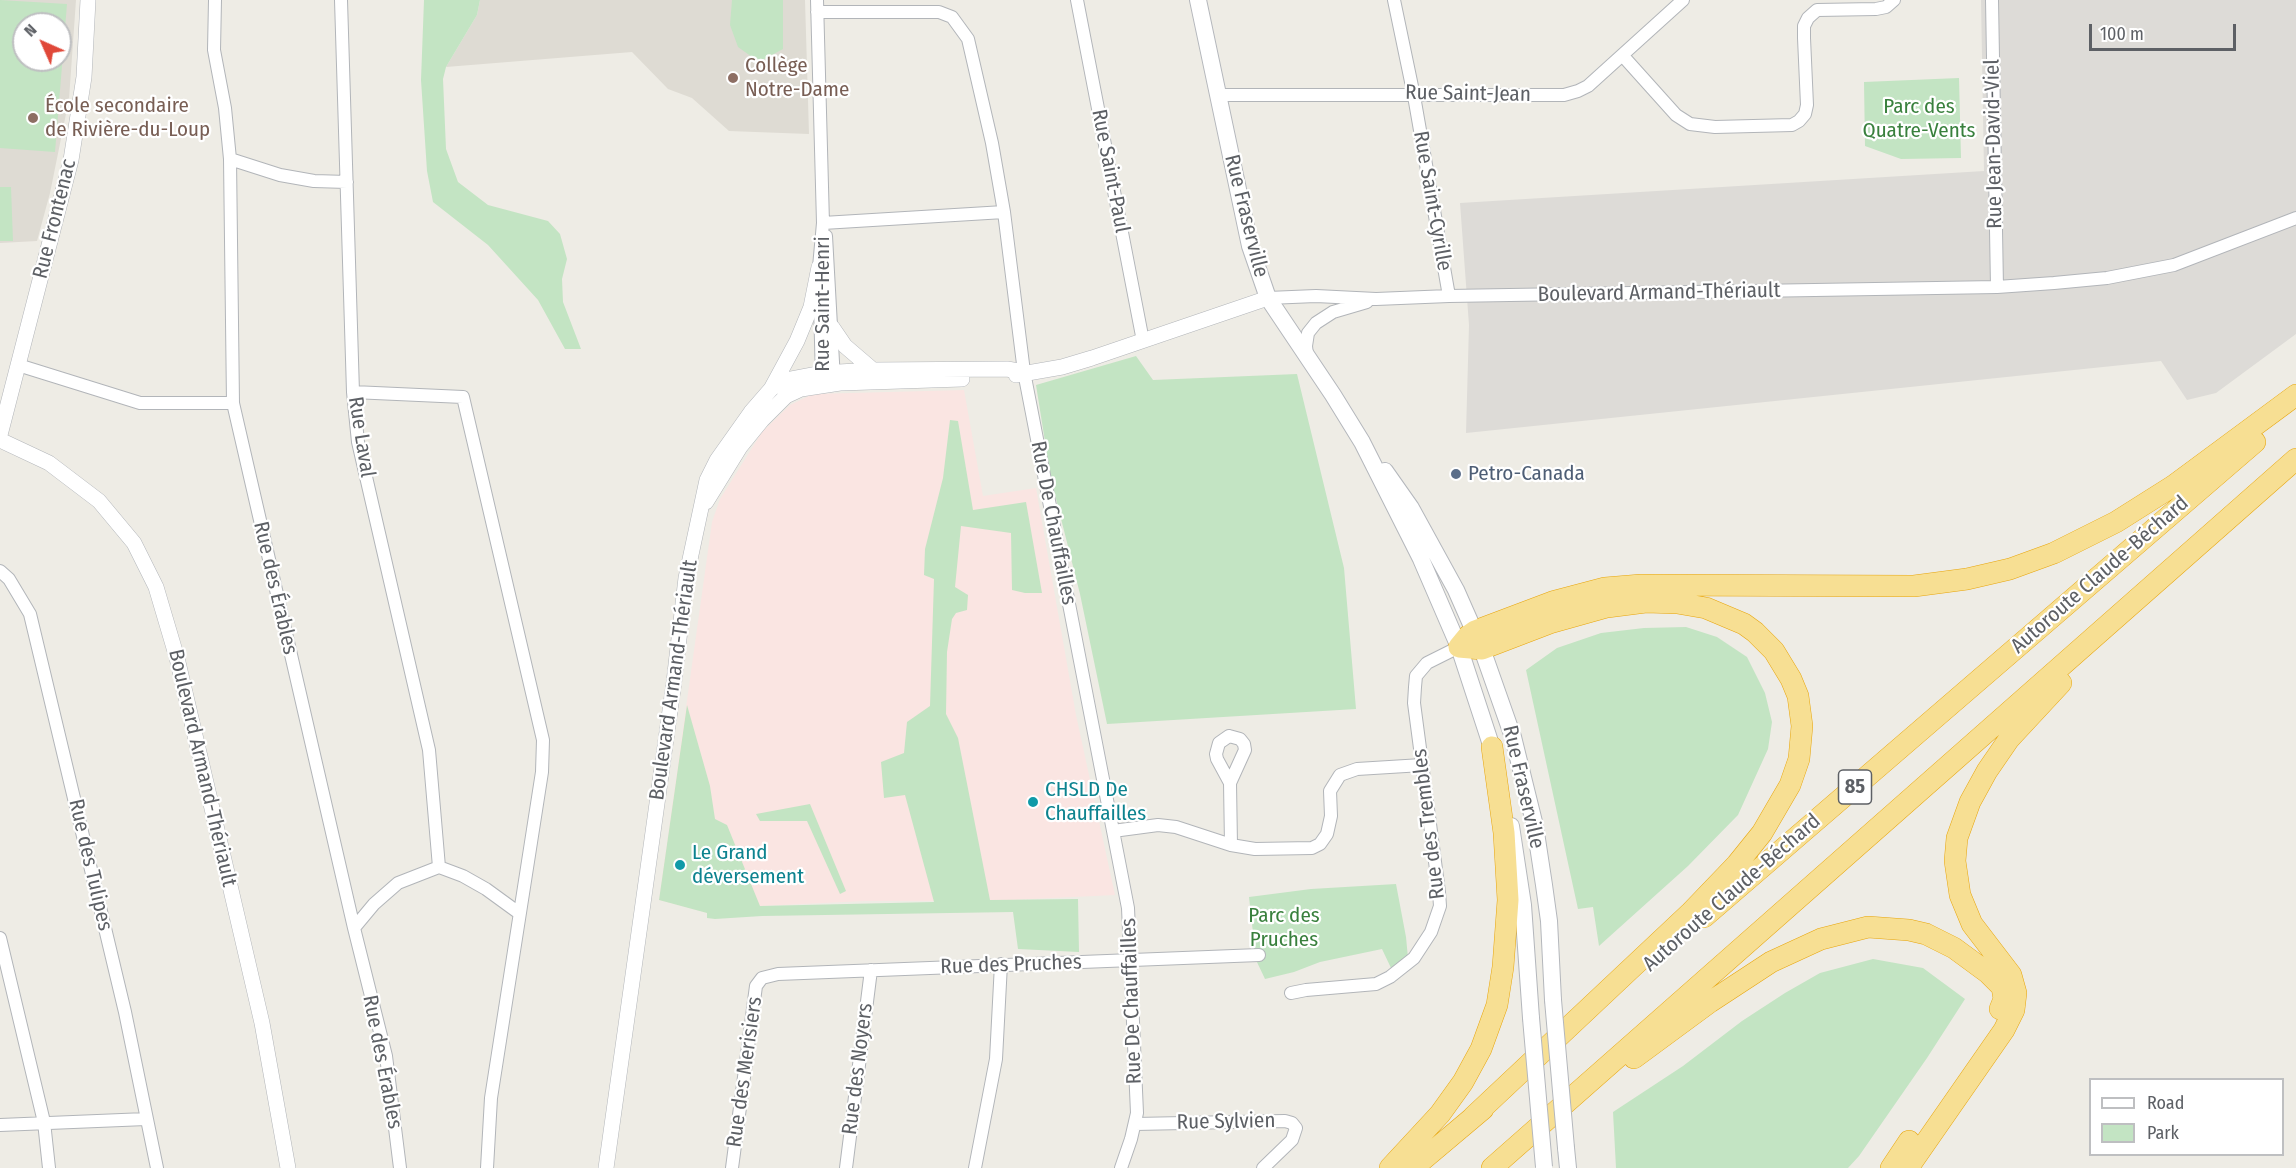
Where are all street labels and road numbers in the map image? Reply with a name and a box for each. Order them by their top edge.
street label: Rue Jean-David-Viel [1980,59,2008,229]
street label: Rue Saint-Jean [1405,80,1531,108]
street label: Rue Saint-Paul [1086,107,1134,235]
street label: Rue Saint-Cyrille [1407,129,1457,273]
street label: Rue Fraserville [1219,152,1273,280]
street label: Rue Frontenac [28,157,82,281]
street label: Rue Saint-Henri [810,236,836,372]
street label: Boulevard Armand-Thériault [1537,278,1781,308]
street label: Rue Laval [342,395,380,479]
street label: Rue De Chauffailles [1025,439,1081,607]
street label: Autoroute Claude-Béchard [2006,491,2194,659]
street label: Rue des Érables [247,519,303,657]
street label: Boulevard Armand-Thériault [645,558,703,802]
street label: Boulevard Armand-Thériault [162,647,242,889]
street label: Rue Fraserville [1497,723,1549,851]
street label: Rue des Trembles [1407,747,1451,901]
road number: 85 [1838,770,1872,804]
street label: Rue des Tulipes [63,797,117,933]
street label: Autoroute Claude-Béchard [1638,809,1826,977]
street label: Rue De Chauffailles [1117,917,1147,1085]
street label: Rue des Pruches [940,950,1082,980]
street label: Rue des Érables [357,993,407,1131]
street label: Rue des Merisiers [722,995,768,1149]
street label: Rue des Noyers [837,1002,879,1136]
street label: Rue Sylvien [1176,1109,1276,1135]

